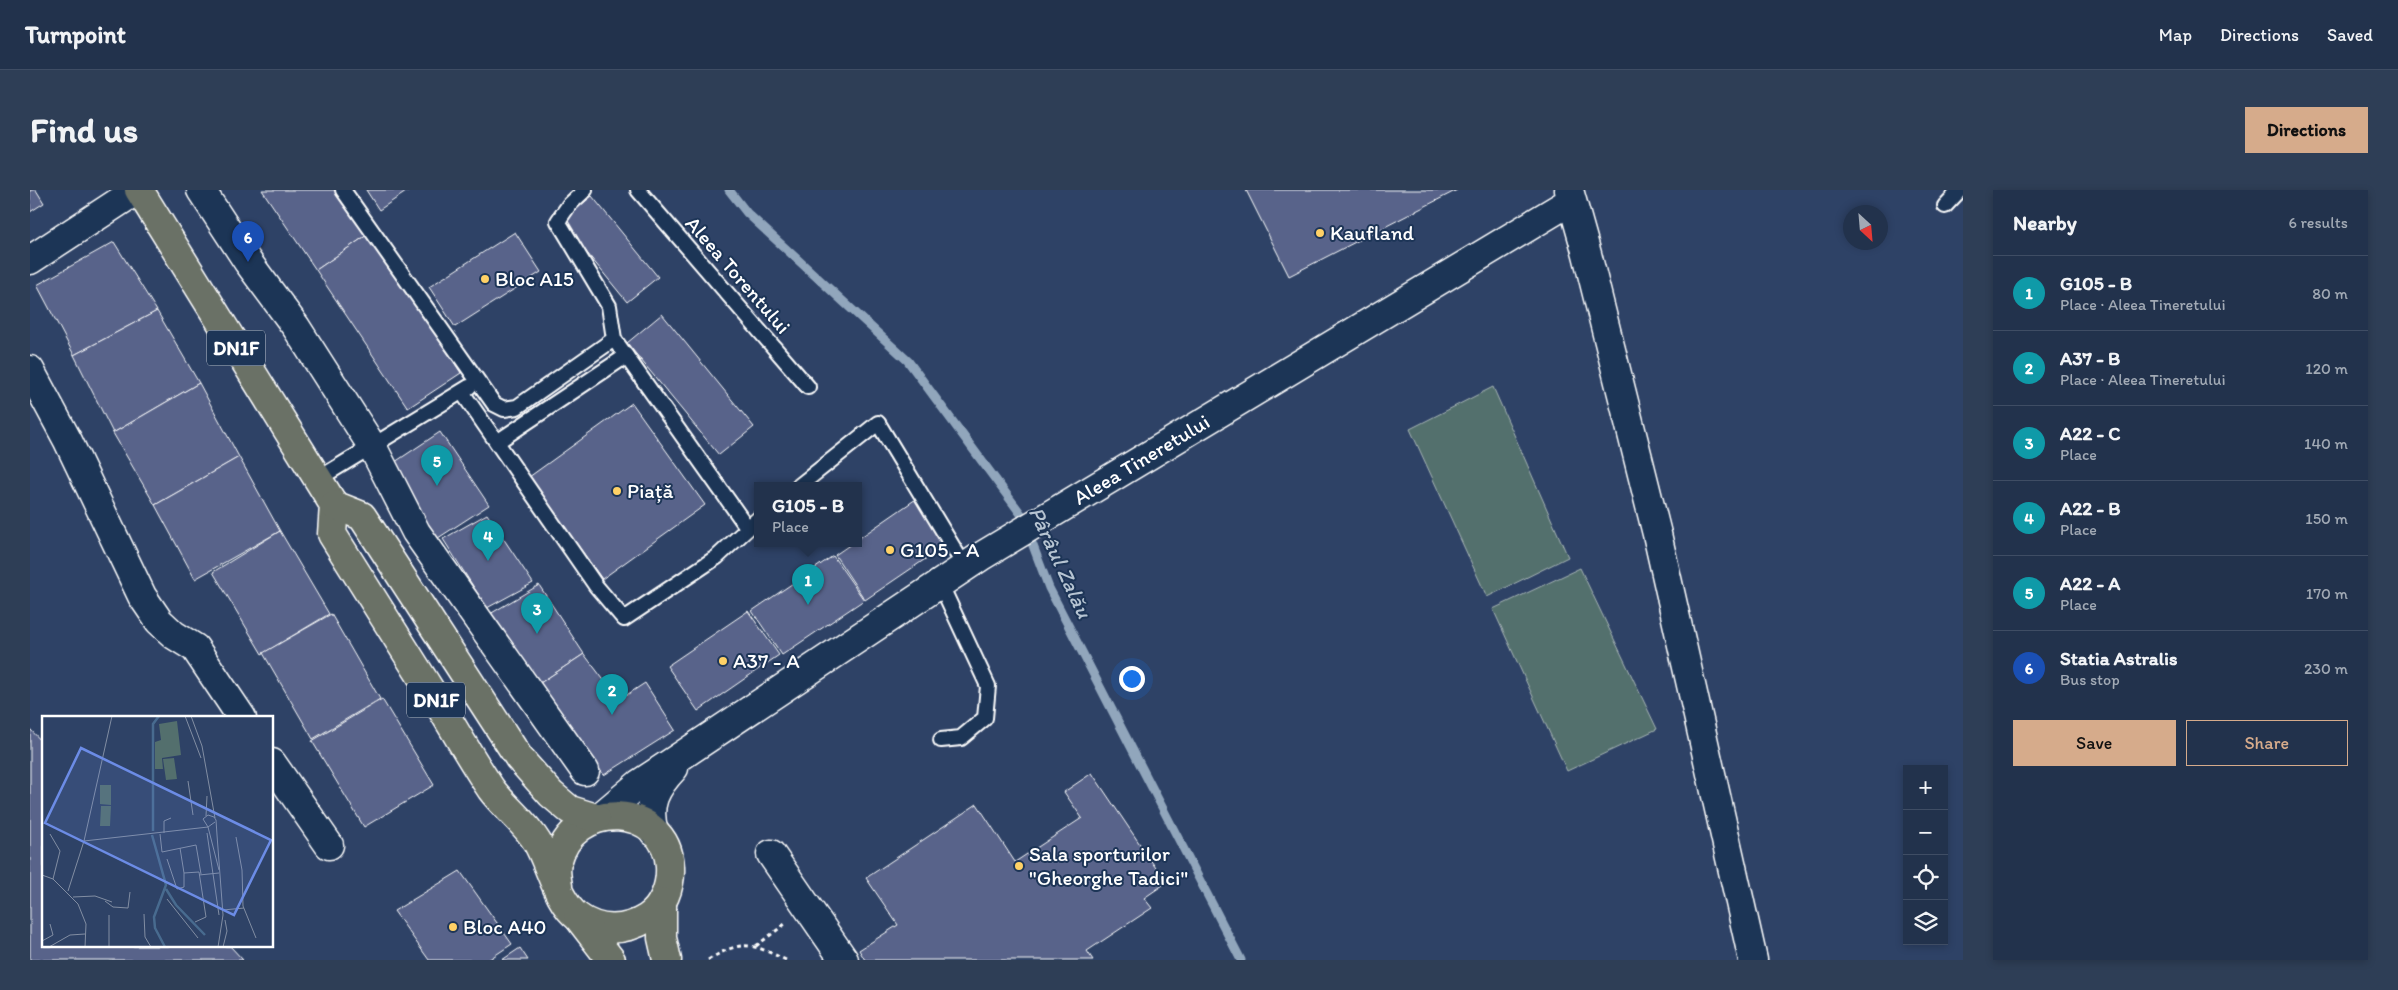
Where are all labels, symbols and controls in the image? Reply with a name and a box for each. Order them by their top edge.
text: Turnpoint [25,20,126,49]
text: Map [2159,24,2192,46]
text: Directions [2220,24,2299,46]
text: Saved [2327,24,2373,46]
button: Directions [2245,107,2368,153]
text: Find us [30,109,138,151]
north arrow [1843,205,1888,250]
text: Nearby [2013,210,2077,235]
street label: Aleea Torentului [681,211,796,339]
text: 6 results [2288,213,2348,232]
place label: Kaufland [1330,220,1415,245]
pin: 6 [232,221,264,262]
marker: Kaufland [1314,227,1326,239]
place label: Bloc A15 [495,266,574,291]
text: G105 - B [2060,272,2132,295]
marker: Bloc A15 [479,273,491,285]
text: 1 [2025,284,2033,303]
text: 80 m [2312,284,2348,303]
text: Place · Aleea Tineretului [2060,295,2225,314]
road number: DN1F [207,330,265,366]
text: A37 - B [2060,347,2120,370]
text: 2 [2025,359,2033,378]
text: 120 m [2305,359,2348,378]
text: Place · Aleea Tineretului [2060,370,2225,389]
street label: Aleea Tineretului [1069,409,1214,510]
text: A22 - C [2060,422,2121,445]
text: 3 [2025,434,2033,453]
text: 140 m [2304,434,2348,453]
pin: 5 [421,445,453,486]
text: Place [2060,445,2097,464]
place label: Piață [627,478,674,503]
popup [754,482,862,547]
marker: Piață [611,485,623,497]
text: G105 - B [772,494,844,517]
text: A22 - B [2060,497,2121,520]
water label: Pârâul Zalău [1023,502,1098,623]
text: 4 [2024,509,2034,528]
text: 150 m [2305,509,2348,528]
text: Place [772,517,809,536]
pin: 4 [472,520,504,561]
text: Place [2060,520,2097,539]
place label: G105 - A [900,537,980,562]
marker: G105 - A [884,544,896,556]
pin: 1 [792,564,824,605]
text: A22 - A [2060,572,2120,595]
text: 5 [2025,584,2033,603]
text: 170 m [2306,584,2348,603]
pin: 3 [521,593,553,634]
text: Place [2060,595,2097,614]
text: Statia Astralis [2060,647,2177,670]
place label: A37 - A [733,648,800,673]
marker: A37 - A [717,655,729,667]
text: 6 [2025,659,2033,678]
text: 230 m [2304,659,2348,678]
your location [1119,666,1145,692]
text: Bus stop [2060,670,2120,689]
pin: 2 [596,674,628,715]
road number: DN1F [407,682,465,718]
inset map [42,716,274,948]
button: Save [2013,720,2176,766]
button: Share [2186,720,2348,766]
map controls [1903,765,1948,945]
button: + [1903,765,1948,810]
button: − [1903,810,1948,855]
place label: Sala sporturilor "Gheorghe Tadici" [1029,841,1188,890]
button: locate [1903,855,1948,900]
marker: Sala sporturilor "Gheorghe Tadici" [1013,860,1025,872]
button: layers [1903,900,1948,945]
place label: Bloc A40 [463,914,547,939]
marker: Bloc A40 [447,921,459,933]

